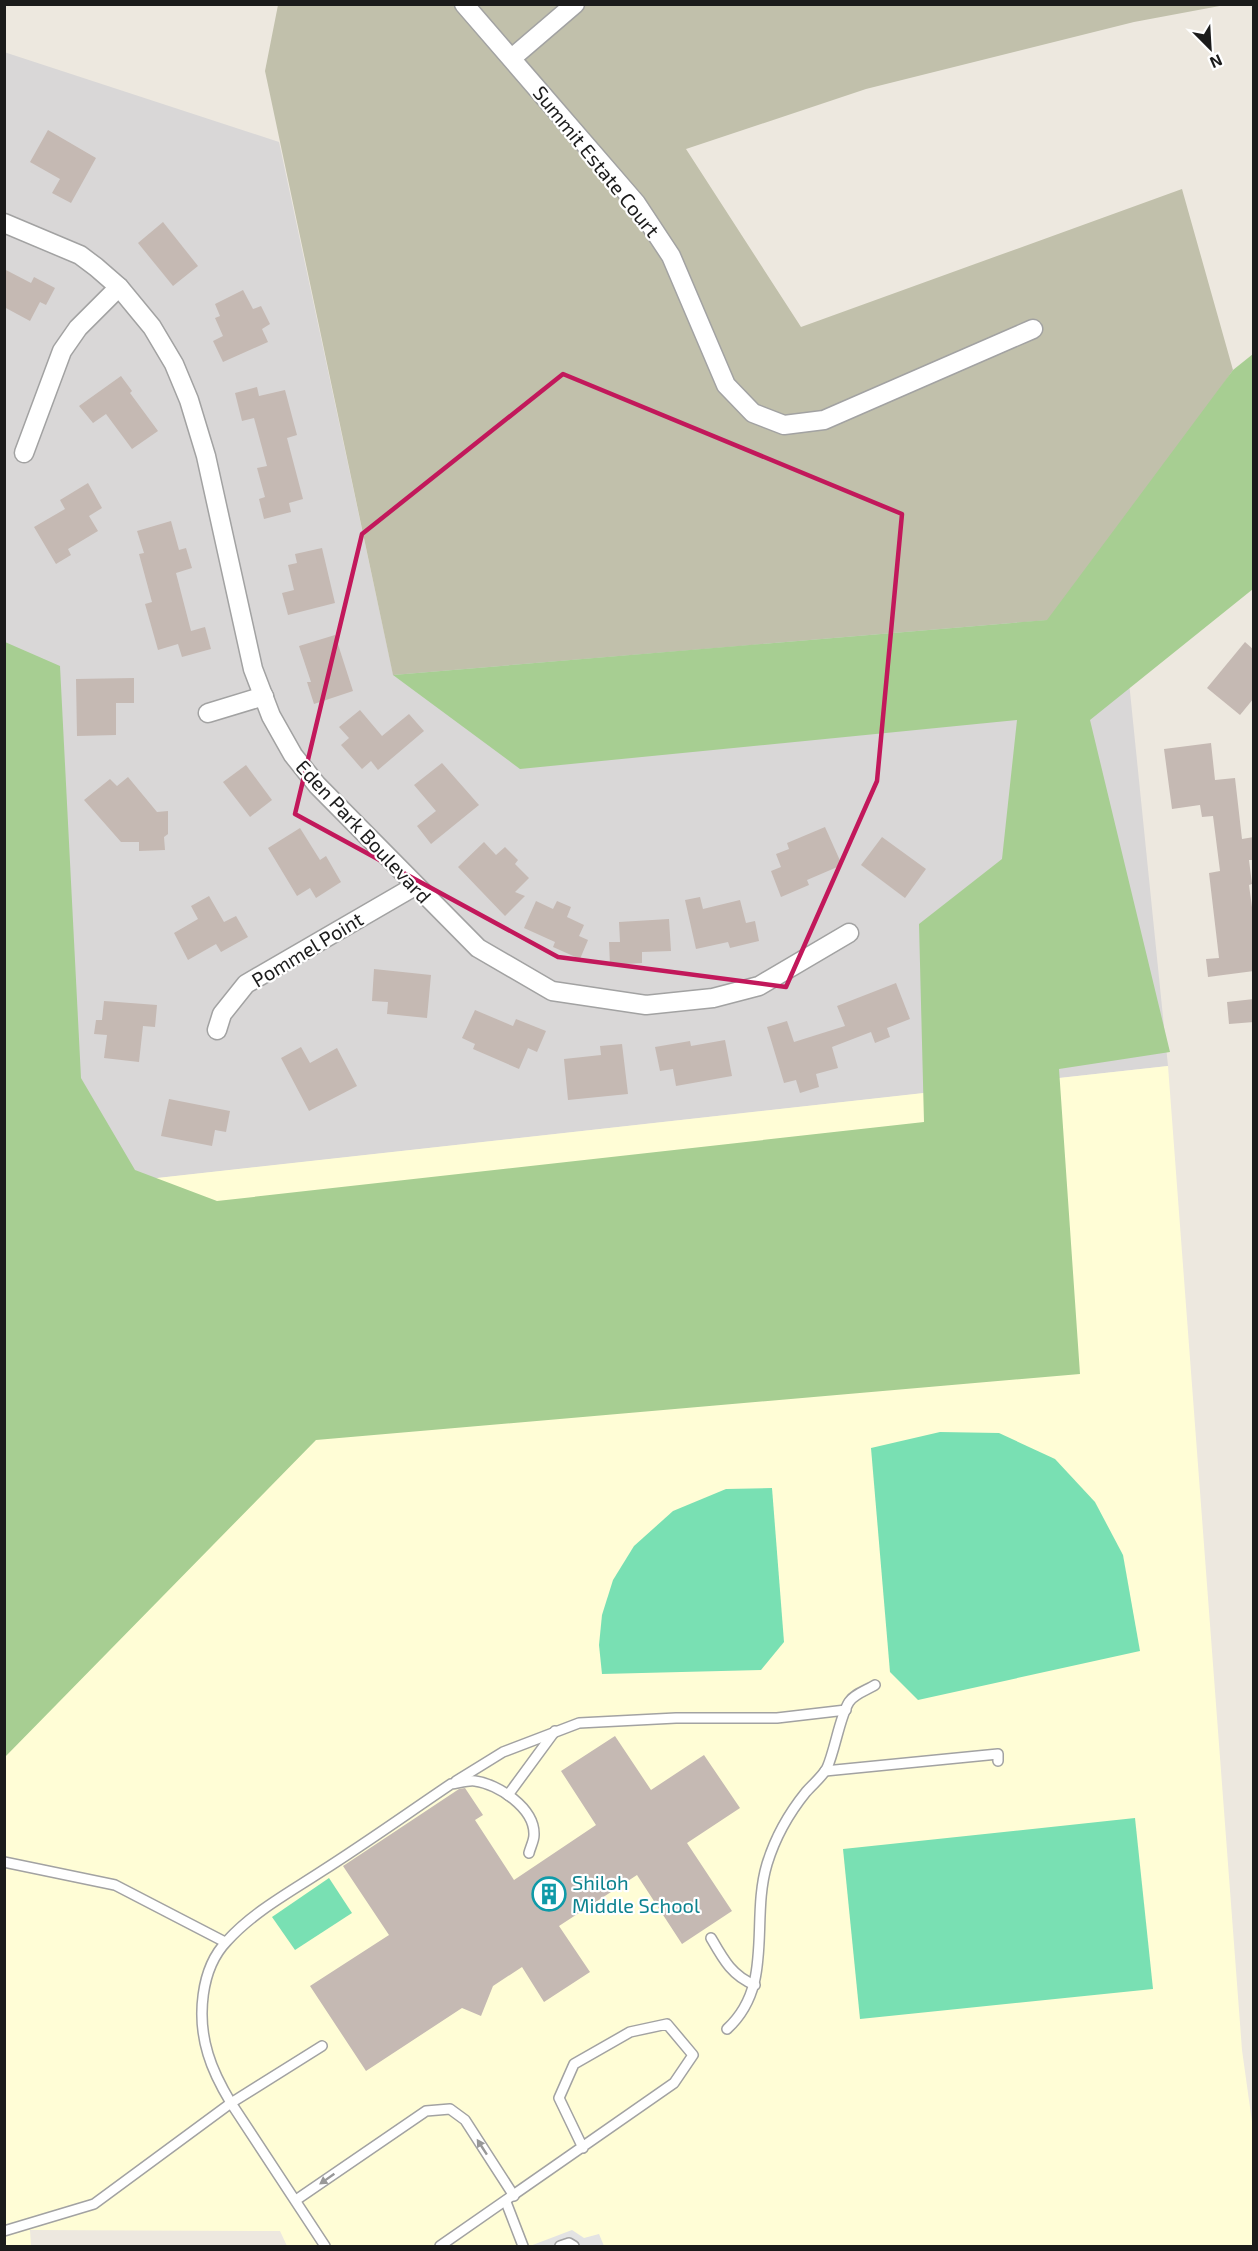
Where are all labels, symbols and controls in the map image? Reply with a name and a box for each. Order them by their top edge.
north arrow [1180,18,1240,78]
text: N [1207,51,1225,73]
street label: Summit Estate Court [529,81,665,242]
street label: Eden Park Boulevard [291,754,437,908]
street label: Pommel Point [247,906,367,992]
place label: Shiloh Middle School [572,1870,700,1917]
building icon: Shiloh Middle School [531,1876,567,1912]
one-way arrow [477,2139,488,2155]
one-way arrow [320,2173,336,2185]

